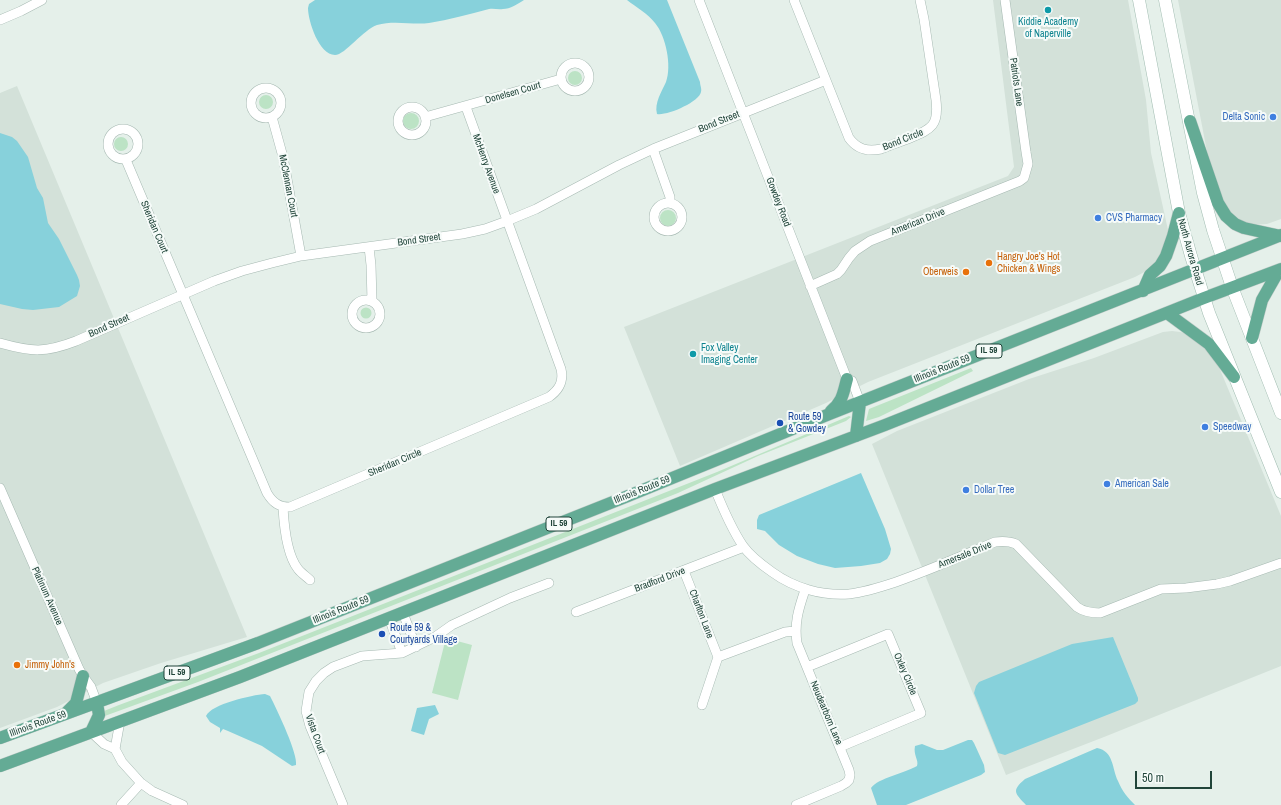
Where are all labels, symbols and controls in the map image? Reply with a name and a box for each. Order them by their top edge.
marker: Kiddie Academy of Naperville [1043,5,1053,15]
place label: Kiddie Academy of Naperville [1018,16,1078,40]
street label: Patriots Lane [1007,57,1025,107]
street label: Donelsen Court [484,79,542,107]
street label: Bond Street [697,108,741,136]
place label: Delta Sonic [1223,111,1265,123]
marker: Delta Sonic [1268,112,1278,122]
street label: Bond Circle [881,126,925,154]
street label: McHenry Avenue [470,132,502,196]
street label: McClennan Court [276,154,300,218]
street label: Gowdey Road [763,176,793,228]
street label: Sheridan Court [138,199,170,255]
street label: American Drive [889,206,947,238]
place label: CVS Pharmacy [1106,212,1162,224]
marker: CVS Pharmacy [1093,213,1103,223]
street label: North Aurora Road [1175,217,1205,287]
street label: Bond Street [397,231,441,249]
place label: Hangry Joe's Hot Chicken & Wings [997,251,1060,274]
marker: Hangry Joe's Hot Chicken & Wings [984,258,994,268]
place label: Oberweis [923,266,958,278]
marker: Oberweis [961,267,971,277]
street label: Bond Street [87,312,131,340]
place label: Fox Valley Imaging Center [701,342,758,366]
road number: IL 59 [976,344,1002,358]
marker: Fox Valley Imaging Center [688,349,698,359]
street label: Illinois Route 59 [912,352,972,386]
place label: Route 59 & Gowdey [788,411,826,434]
marker: Route 59 & Gowdey [775,418,785,428]
place label: Speedway [1213,421,1251,433]
marker: Speedway [1200,422,1210,432]
street label: Sheridan Circle [366,446,424,480]
street label: Illinois Route 59 [612,473,672,507]
place label: American Sale [1115,478,1169,490]
marker: American Sale [1102,479,1112,489]
place label: Dollar Tree [974,484,1014,496]
marker: Dollar Tree [961,485,971,495]
road number: IL 59 [546,517,572,531]
street label: Amersale Drive [937,539,993,571]
street label: Platinum Avenue [29,565,65,627]
street label: Bradford Drive [633,565,687,595]
street label: Charlton Lane [686,588,716,640]
street label: Illinois Route 59 [311,593,371,627]
place label: Route 59 & Courtyards Village [390,622,457,646]
marker: Route 59 & Courtyards Village [377,629,387,639]
street label: Oxley Circle [891,651,919,697]
place label: Jimmy John's [25,659,75,671]
marker: Jimmy John's [12,660,22,670]
road number: IL 59 [164,666,190,680]
street label: Neudearborn Lane [807,679,845,747]
street label: Illinois Route 59 [8,708,68,740]
street label: Vista Court [302,713,328,755]
scale bar [1137,763,1214,789]
text: 50 m [1142,770,1164,786]

